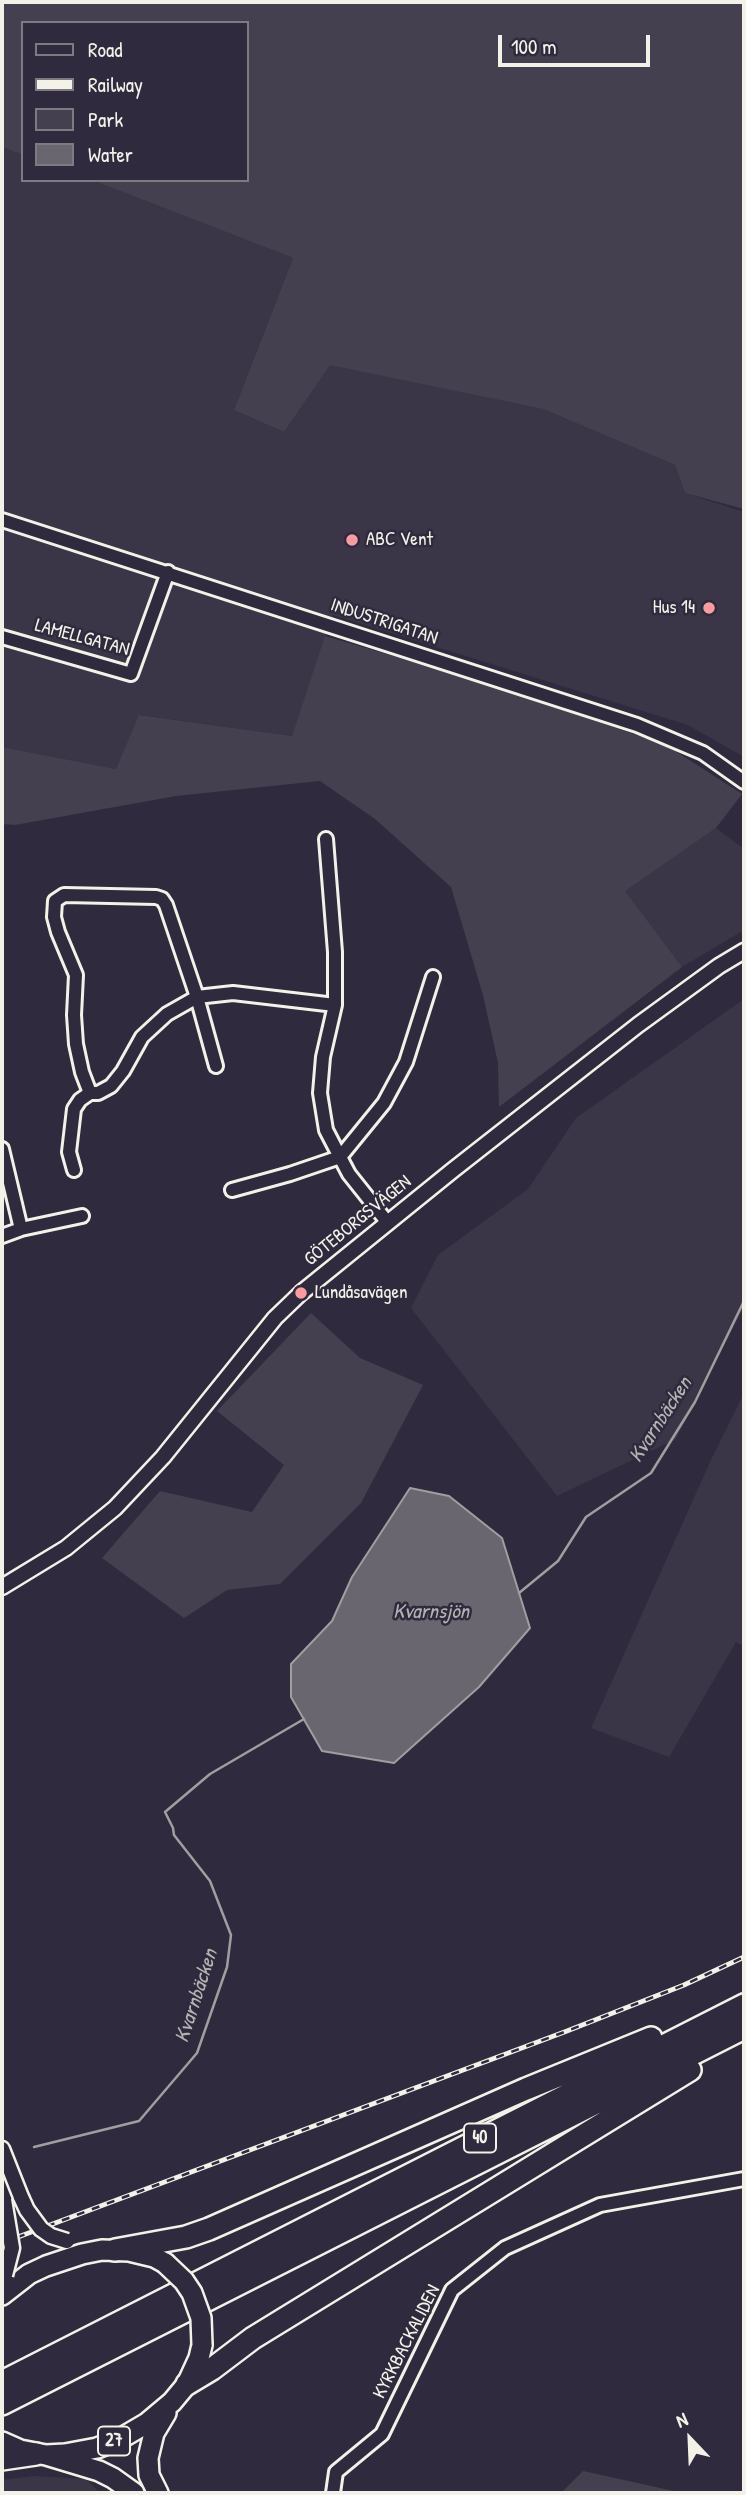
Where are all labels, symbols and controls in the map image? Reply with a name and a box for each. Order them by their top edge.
legend [21,21,248,182]
scale bar [501,21,653,65]
text: 100 m [511,32,557,61]
text: Road [88,35,122,64]
text: Railway [88,70,143,99]
text: Park [88,105,123,134]
text: Water [88,140,133,169]
place label: ABC Vent [366,529,433,551]
marker: ABC Vent [344,532,360,548]
street label: INDUSTRIGATAN [327,594,441,650]
place label: Hus 14 [653,597,695,619]
marker: Hus 14 [701,600,717,616]
street label: LAMELLGATAN [32,614,132,662]
street label: GÖTEBORGSVÄGEN [300,1171,416,1271]
place label: Lundåsavägen [315,1282,408,1304]
marker: Lundåsavägen [293,1285,309,1301]
water label: Kvarnbäcken [624,1373,698,1467]
water label: Kvarnsjön [393,1599,469,1625]
water label: Kvarnbäcken [170,1946,224,2046]
road number: 40 [464,2124,496,2152]
street label: KYRKBACKALIDEN [369,2281,445,2403]
north arrow [655,2404,725,2474]
text: N [672,2406,692,2434]
road number: 27 [98,2426,130,2456]

